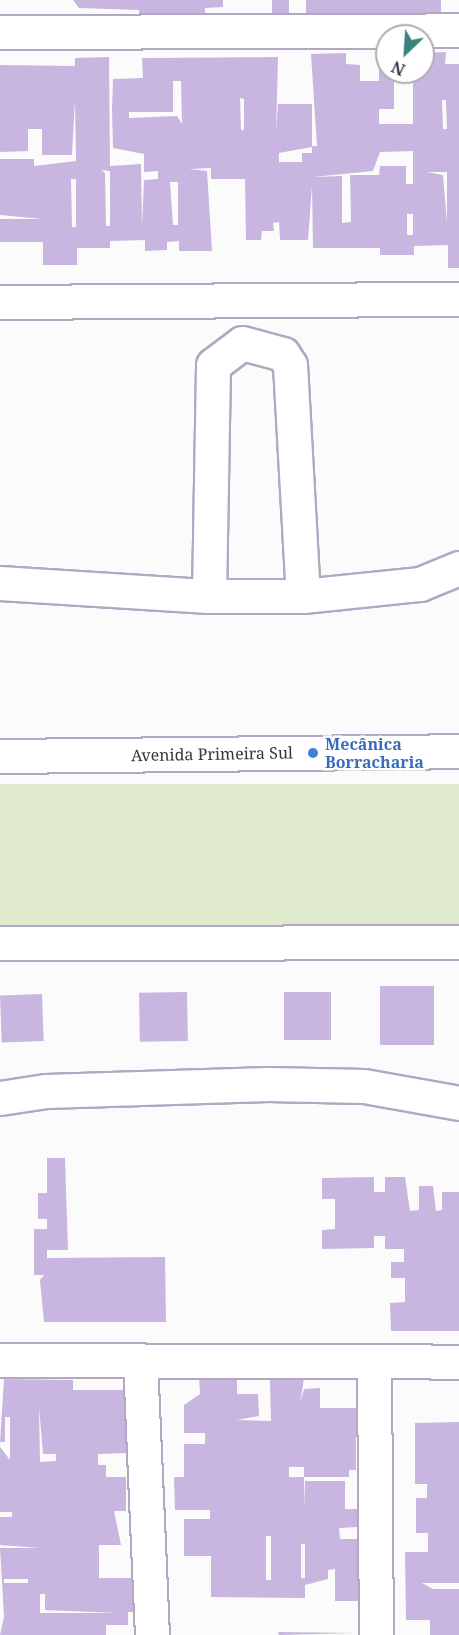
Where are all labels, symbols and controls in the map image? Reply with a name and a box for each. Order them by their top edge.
north arrow [375,24,435,84]
text: N [388,56,409,81]
place label: Mecânica Borracharia [325,734,424,772]
street label: Avenida Primeira Sul [131,743,293,765]
marker: Mecânica Borracharia [306,746,320,760]

